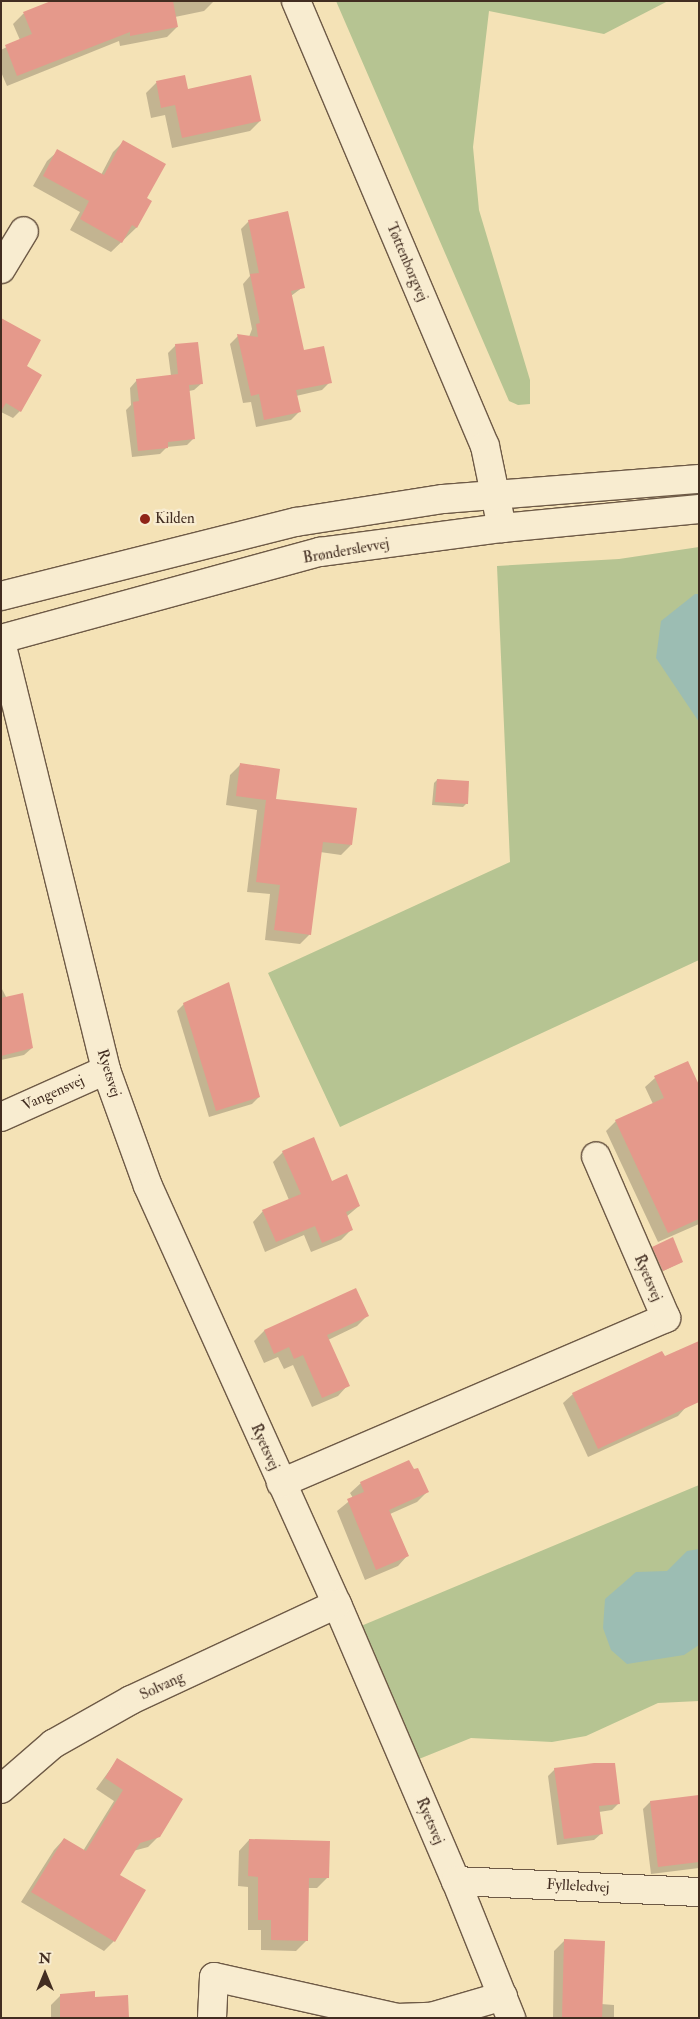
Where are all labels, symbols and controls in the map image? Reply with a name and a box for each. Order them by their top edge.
street label: Tøttenborgvej [382,220,432,304]
place label: Kilden [155,510,195,528]
marker: Kilden [139,513,151,525]
street label: Brønderslevvej [302,535,390,567]
street label: Ryetsvej [93,1047,125,1099]
street label: Vangensvej [19,1071,87,1115]
street label: Ryetsvej [630,1252,666,1304]
street label: Ryetsvej [247,1421,283,1473]
street label: Solvang [137,1668,187,1704]
street label: Ryetsvej [412,1795,448,1847]
street label: Fylleledvej [546,1875,610,1897]
north arrow [20,1949,70,1999]
text: N [39,1950,51,1967]

